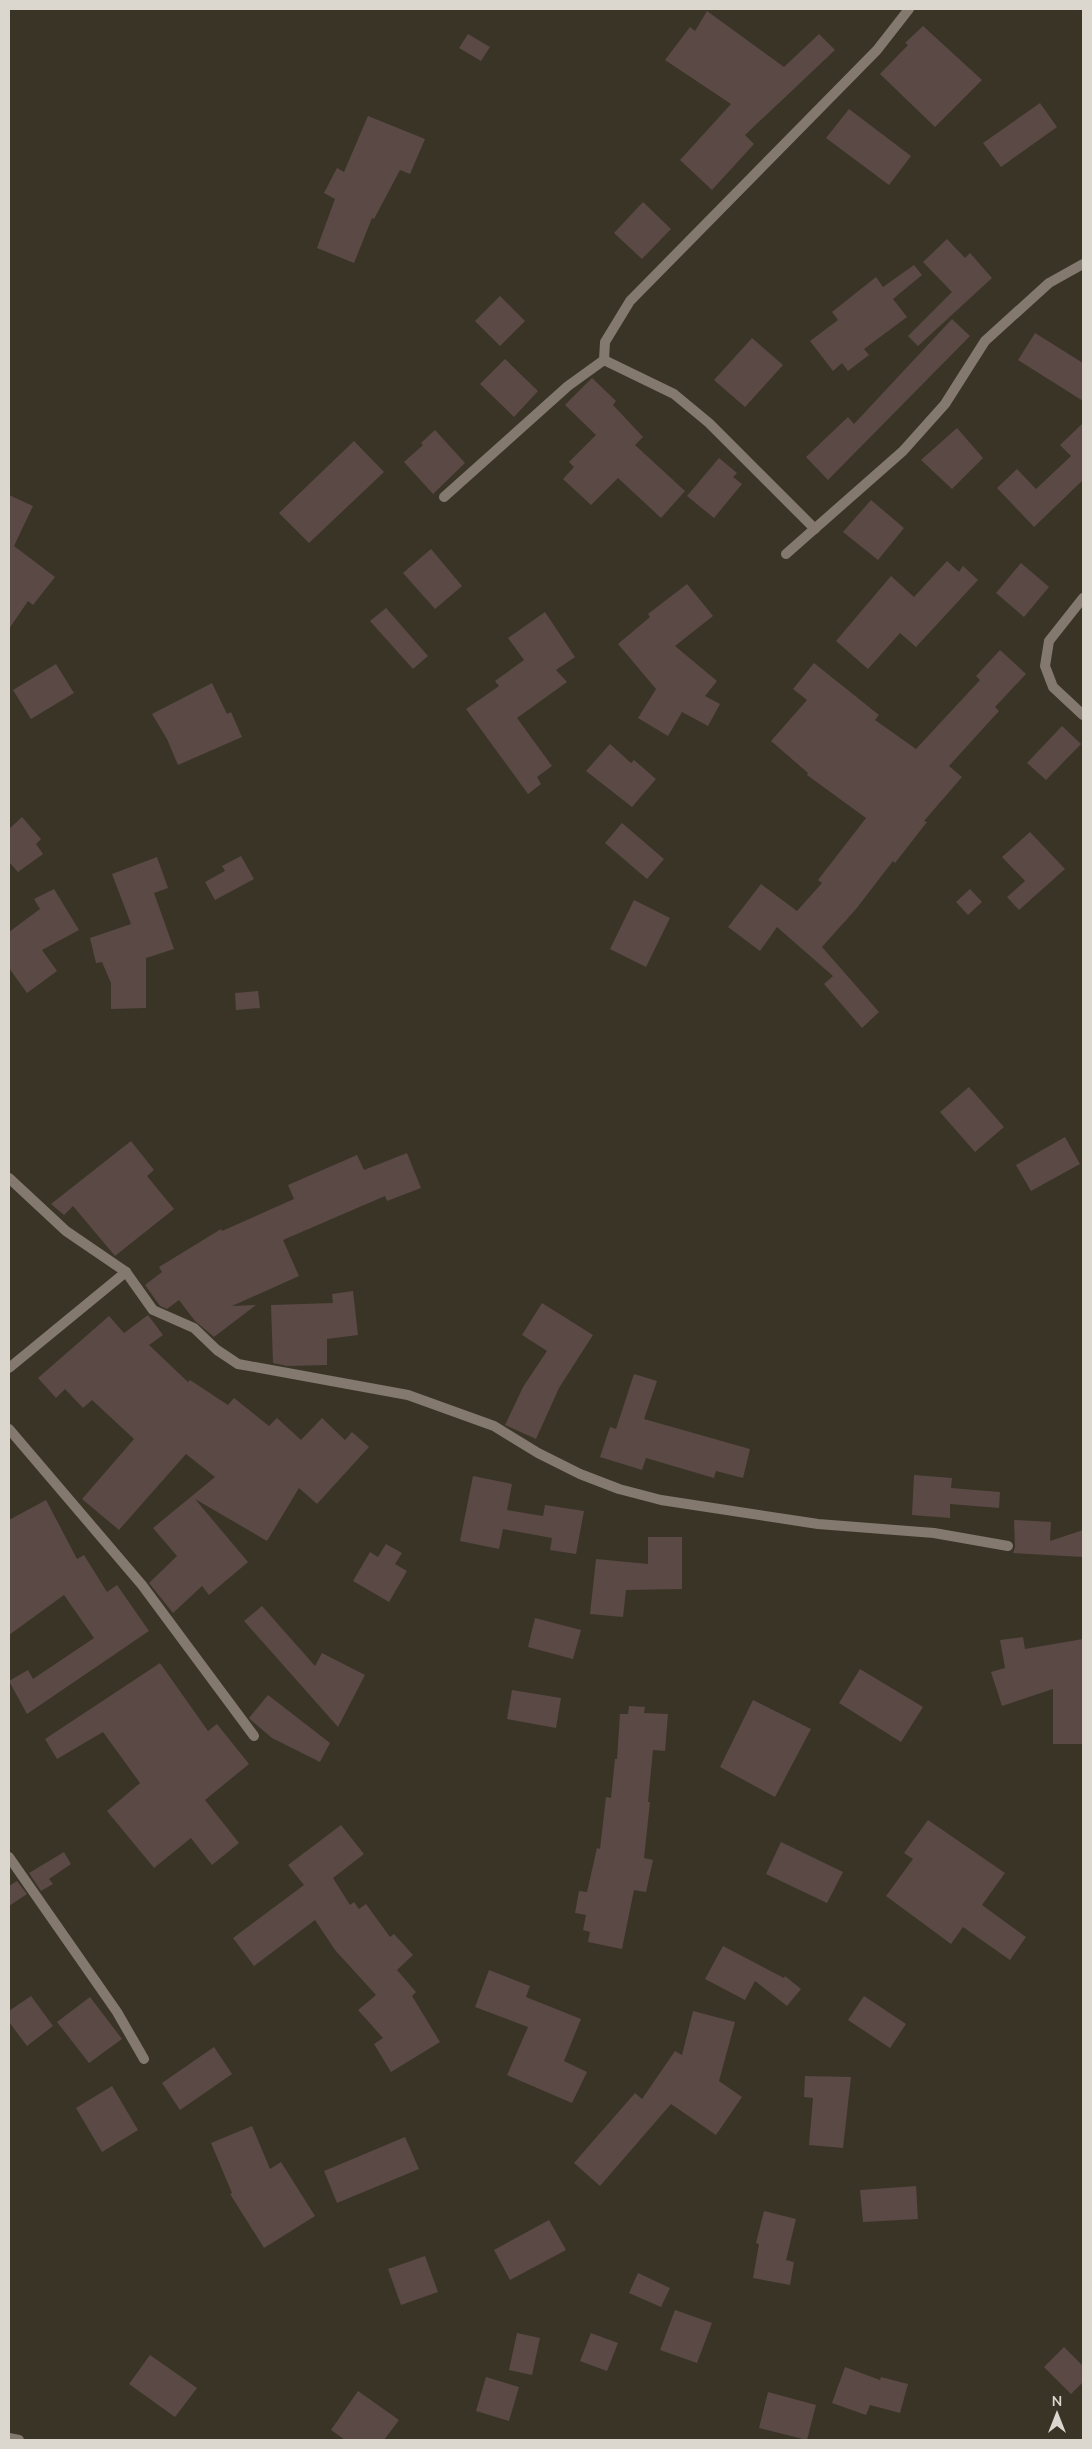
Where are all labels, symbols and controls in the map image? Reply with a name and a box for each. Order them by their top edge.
north arrow [1032,2389,1082,2439]
text: N [1052,2392,1062,2411]

